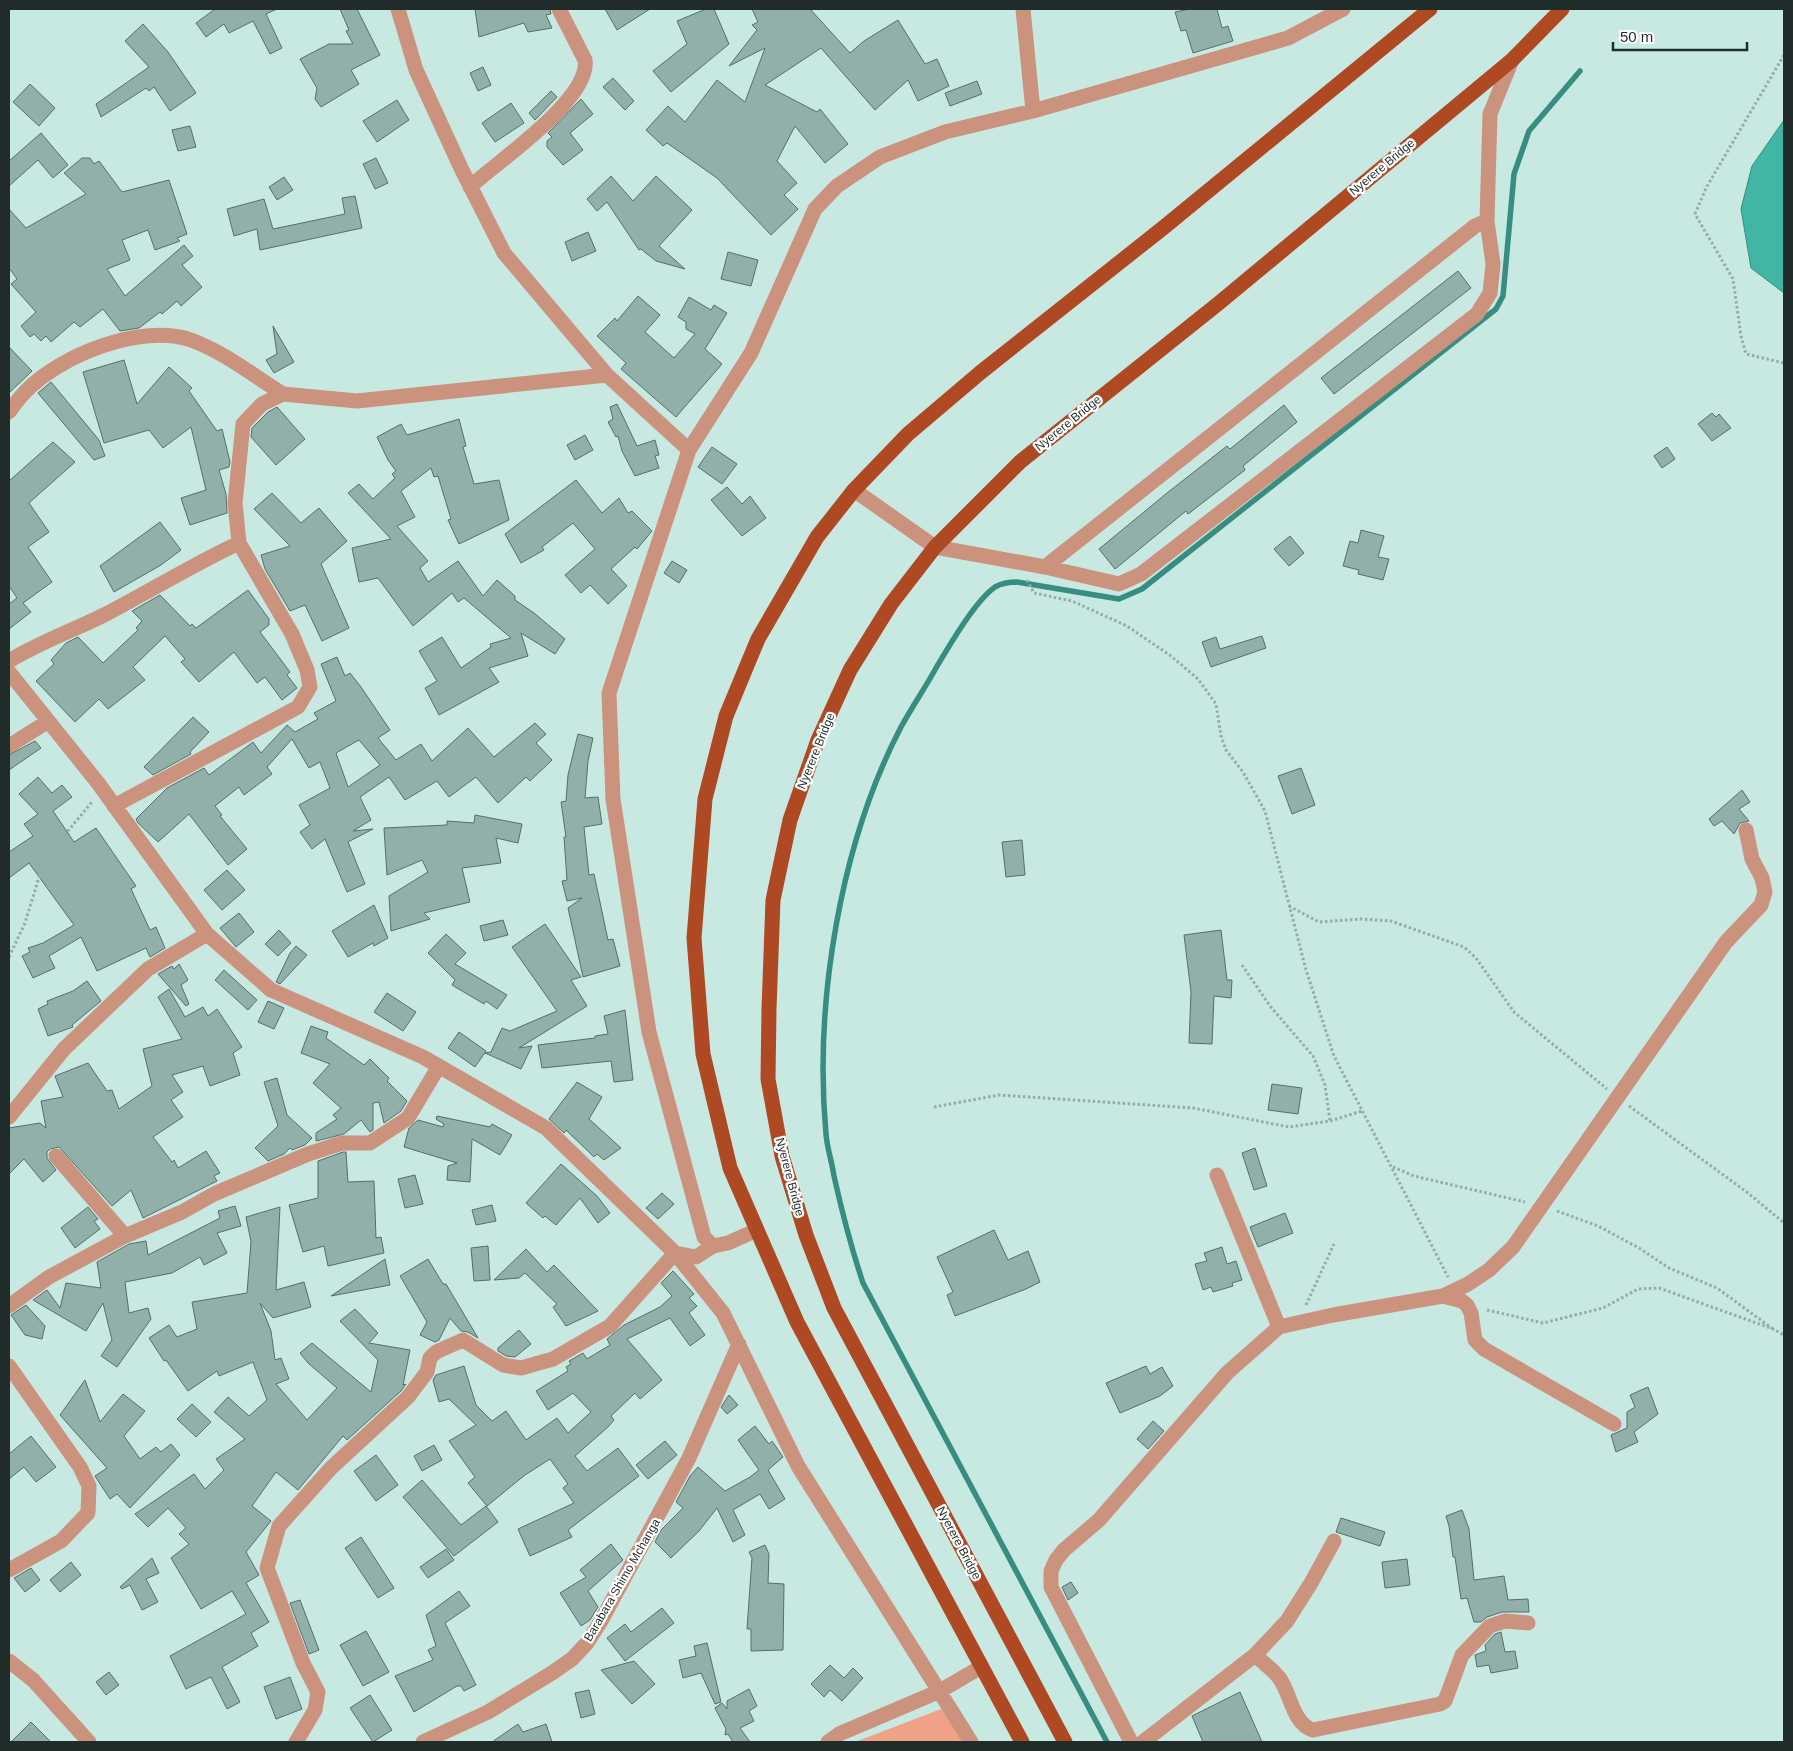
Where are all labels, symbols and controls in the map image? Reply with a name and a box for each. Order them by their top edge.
scale bar [1613,20,1747,52]
text: 50 m [1620,28,1653,45]
street label: Nyerere Bridge [1347,135,1418,198]
street label: Nyerere Bridge [1032,392,1104,454]
street label: Nyerere Bridge [794,711,838,791]
street label: Nyerere Bridge [773,1136,807,1218]
street label: Nyerere Bridge [934,1504,984,1582]
street label: Barabara Shimo Mchanga [581,1516,663,1644]

